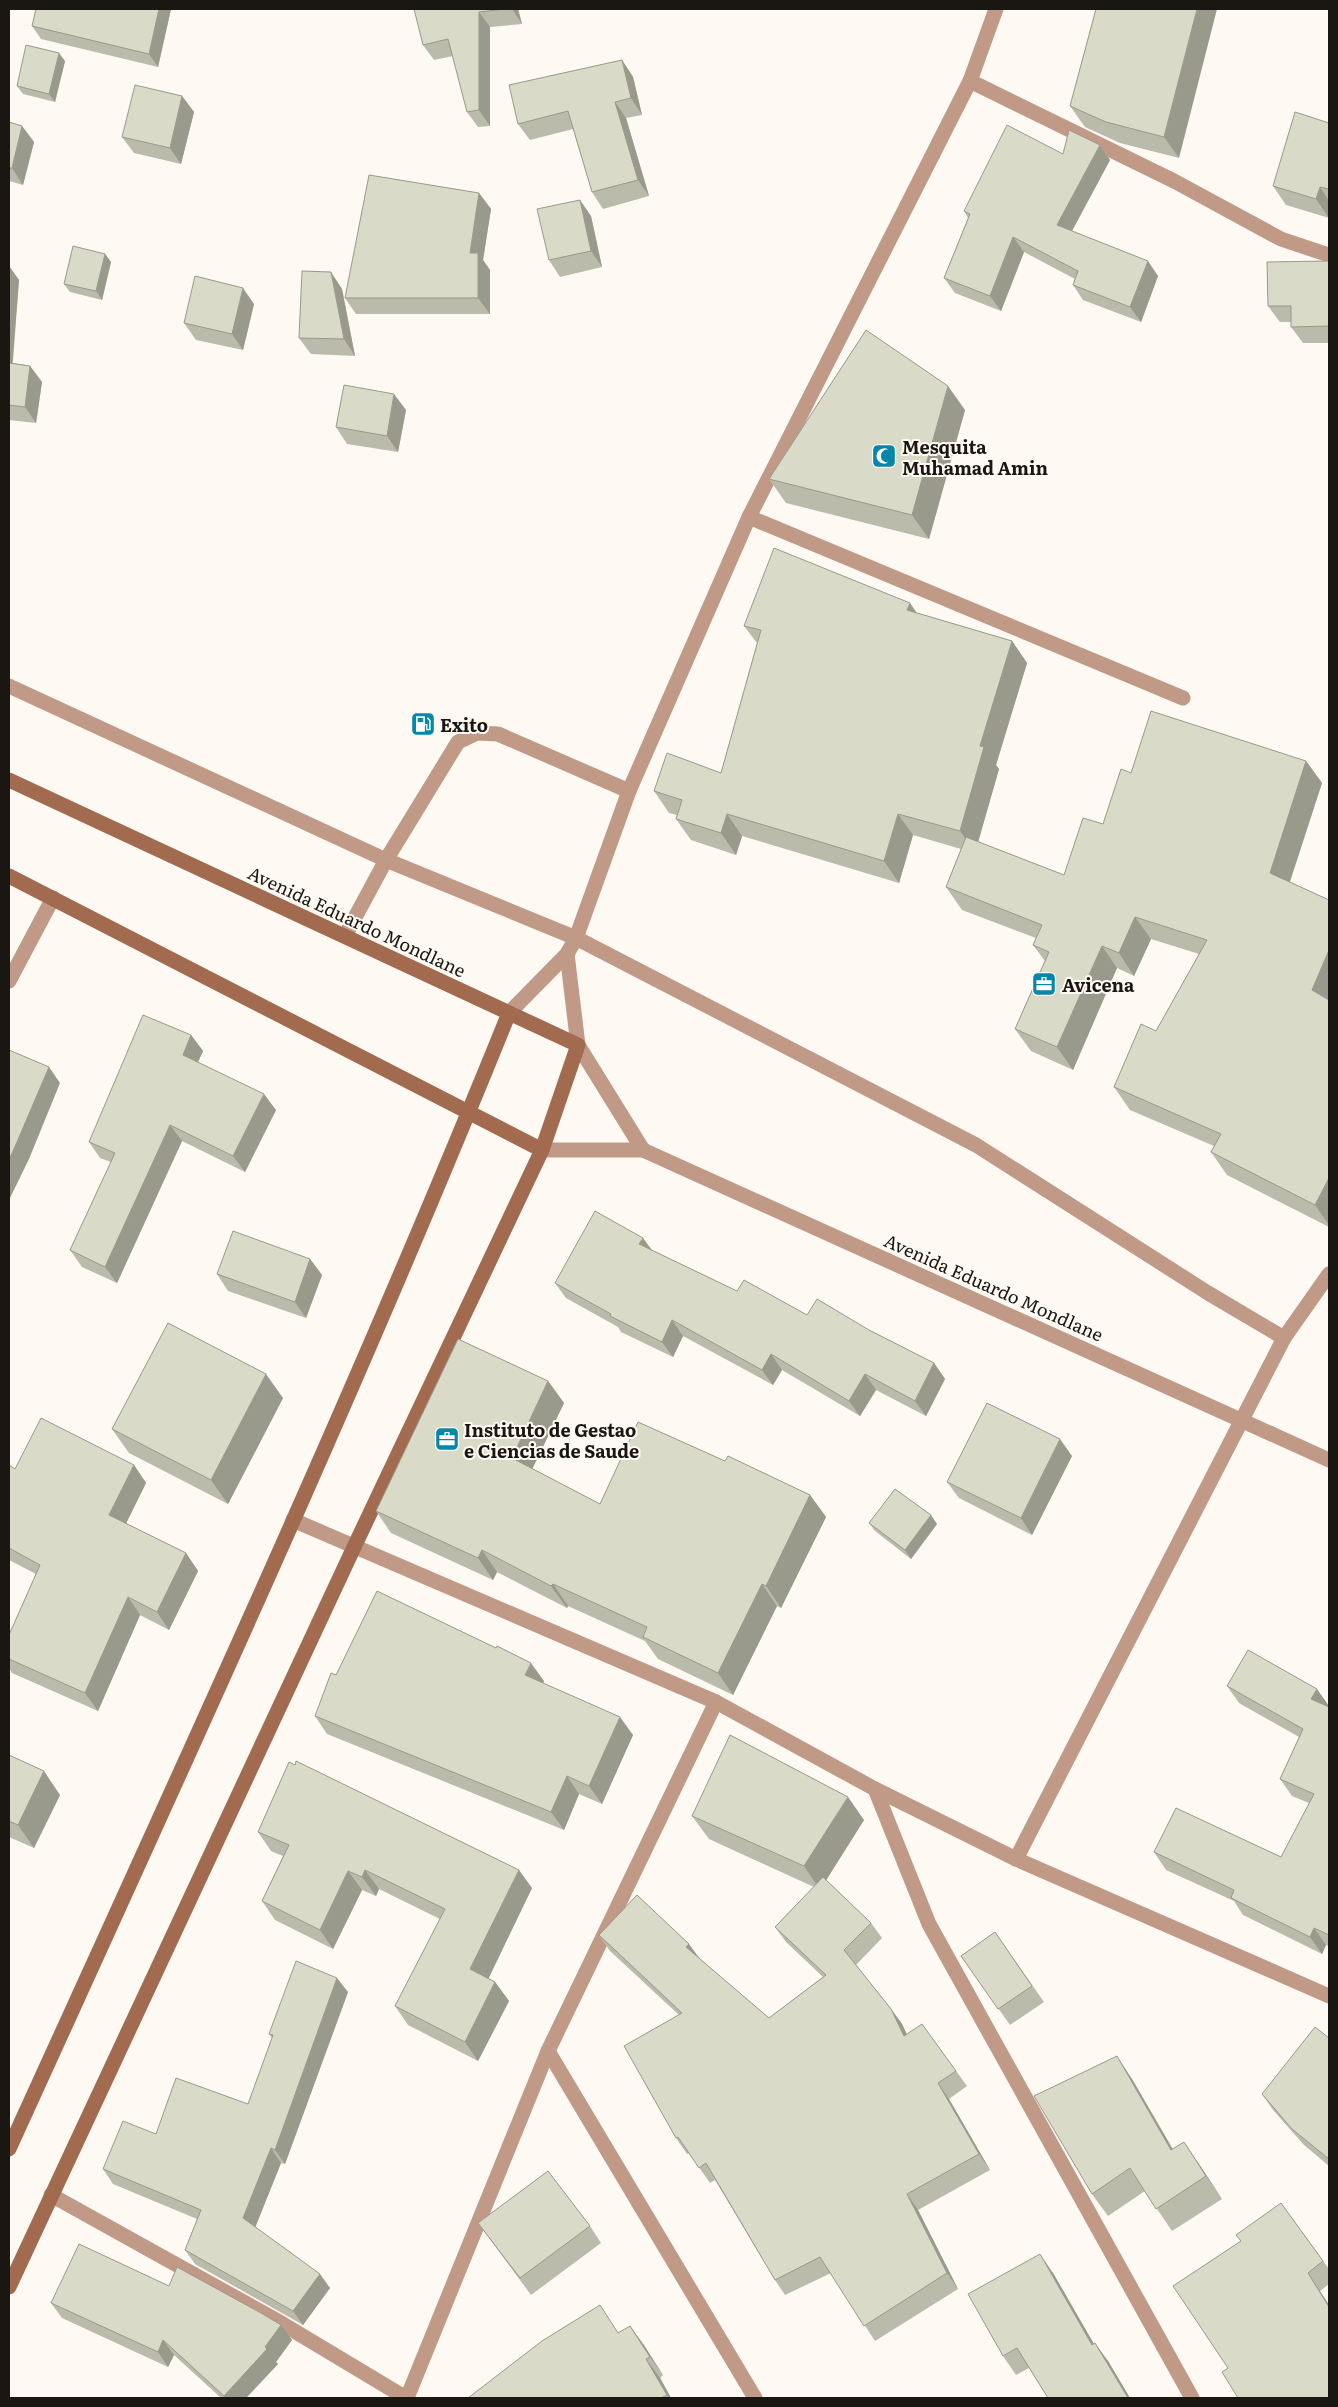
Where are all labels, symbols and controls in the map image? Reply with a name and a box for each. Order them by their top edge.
place label: Mesquita Muhamad Amin [902,433,1048,481]
mosque icon: Mesquita Muhamad Amin [871,443,897,469]
fuel station icon: Exito [410,711,436,737]
place label: Exito [440,711,488,738]
street label: Avenida Eduardo Mondlane [244,859,470,983]
office icon: Avicena [1031,971,1057,997]
place label: Avicena [1062,971,1135,998]
street label: Avenida Eduardo Mondlane [880,1226,1108,1348]
place label: Instituto de Gestao e Ciencias de Saude [464,1416,639,1464]
office icon: Instituto de Gestao e Ciencias de Saude [434,1426,460,1452]

